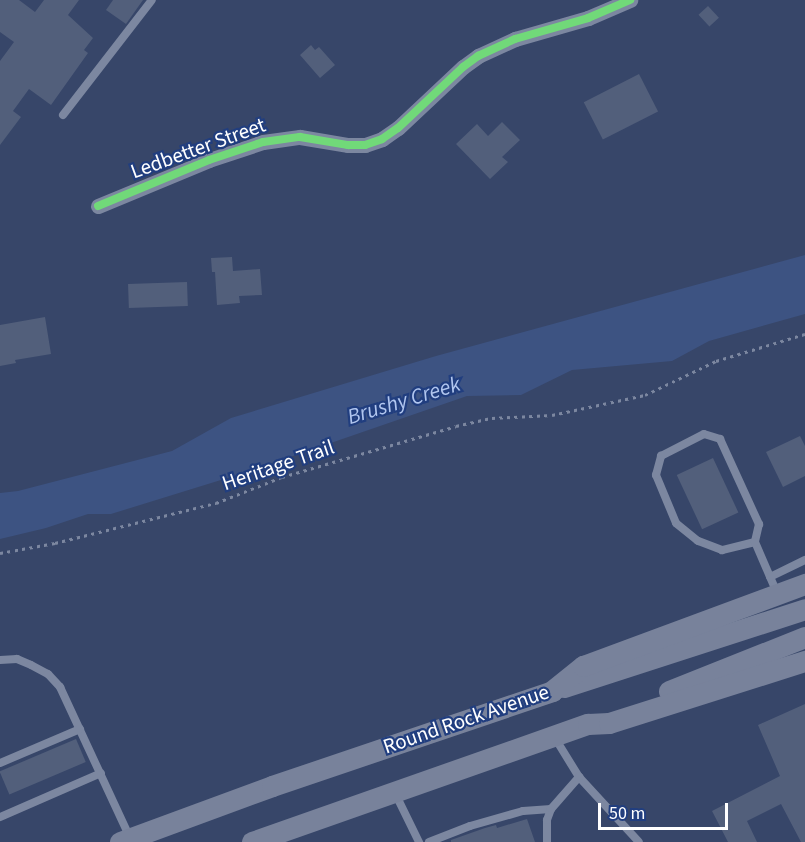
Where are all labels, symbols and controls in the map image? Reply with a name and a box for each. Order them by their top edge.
street label: Ledbetter Street [127,112,269,184]
water label: Brushy Creek [344,371,464,431]
street label: Heritage Trail [219,434,337,496]
street label: Round Rock Avenue [380,679,552,759]
scale bar [601,791,732,829]
text: 50 m [609,801,645,826]

